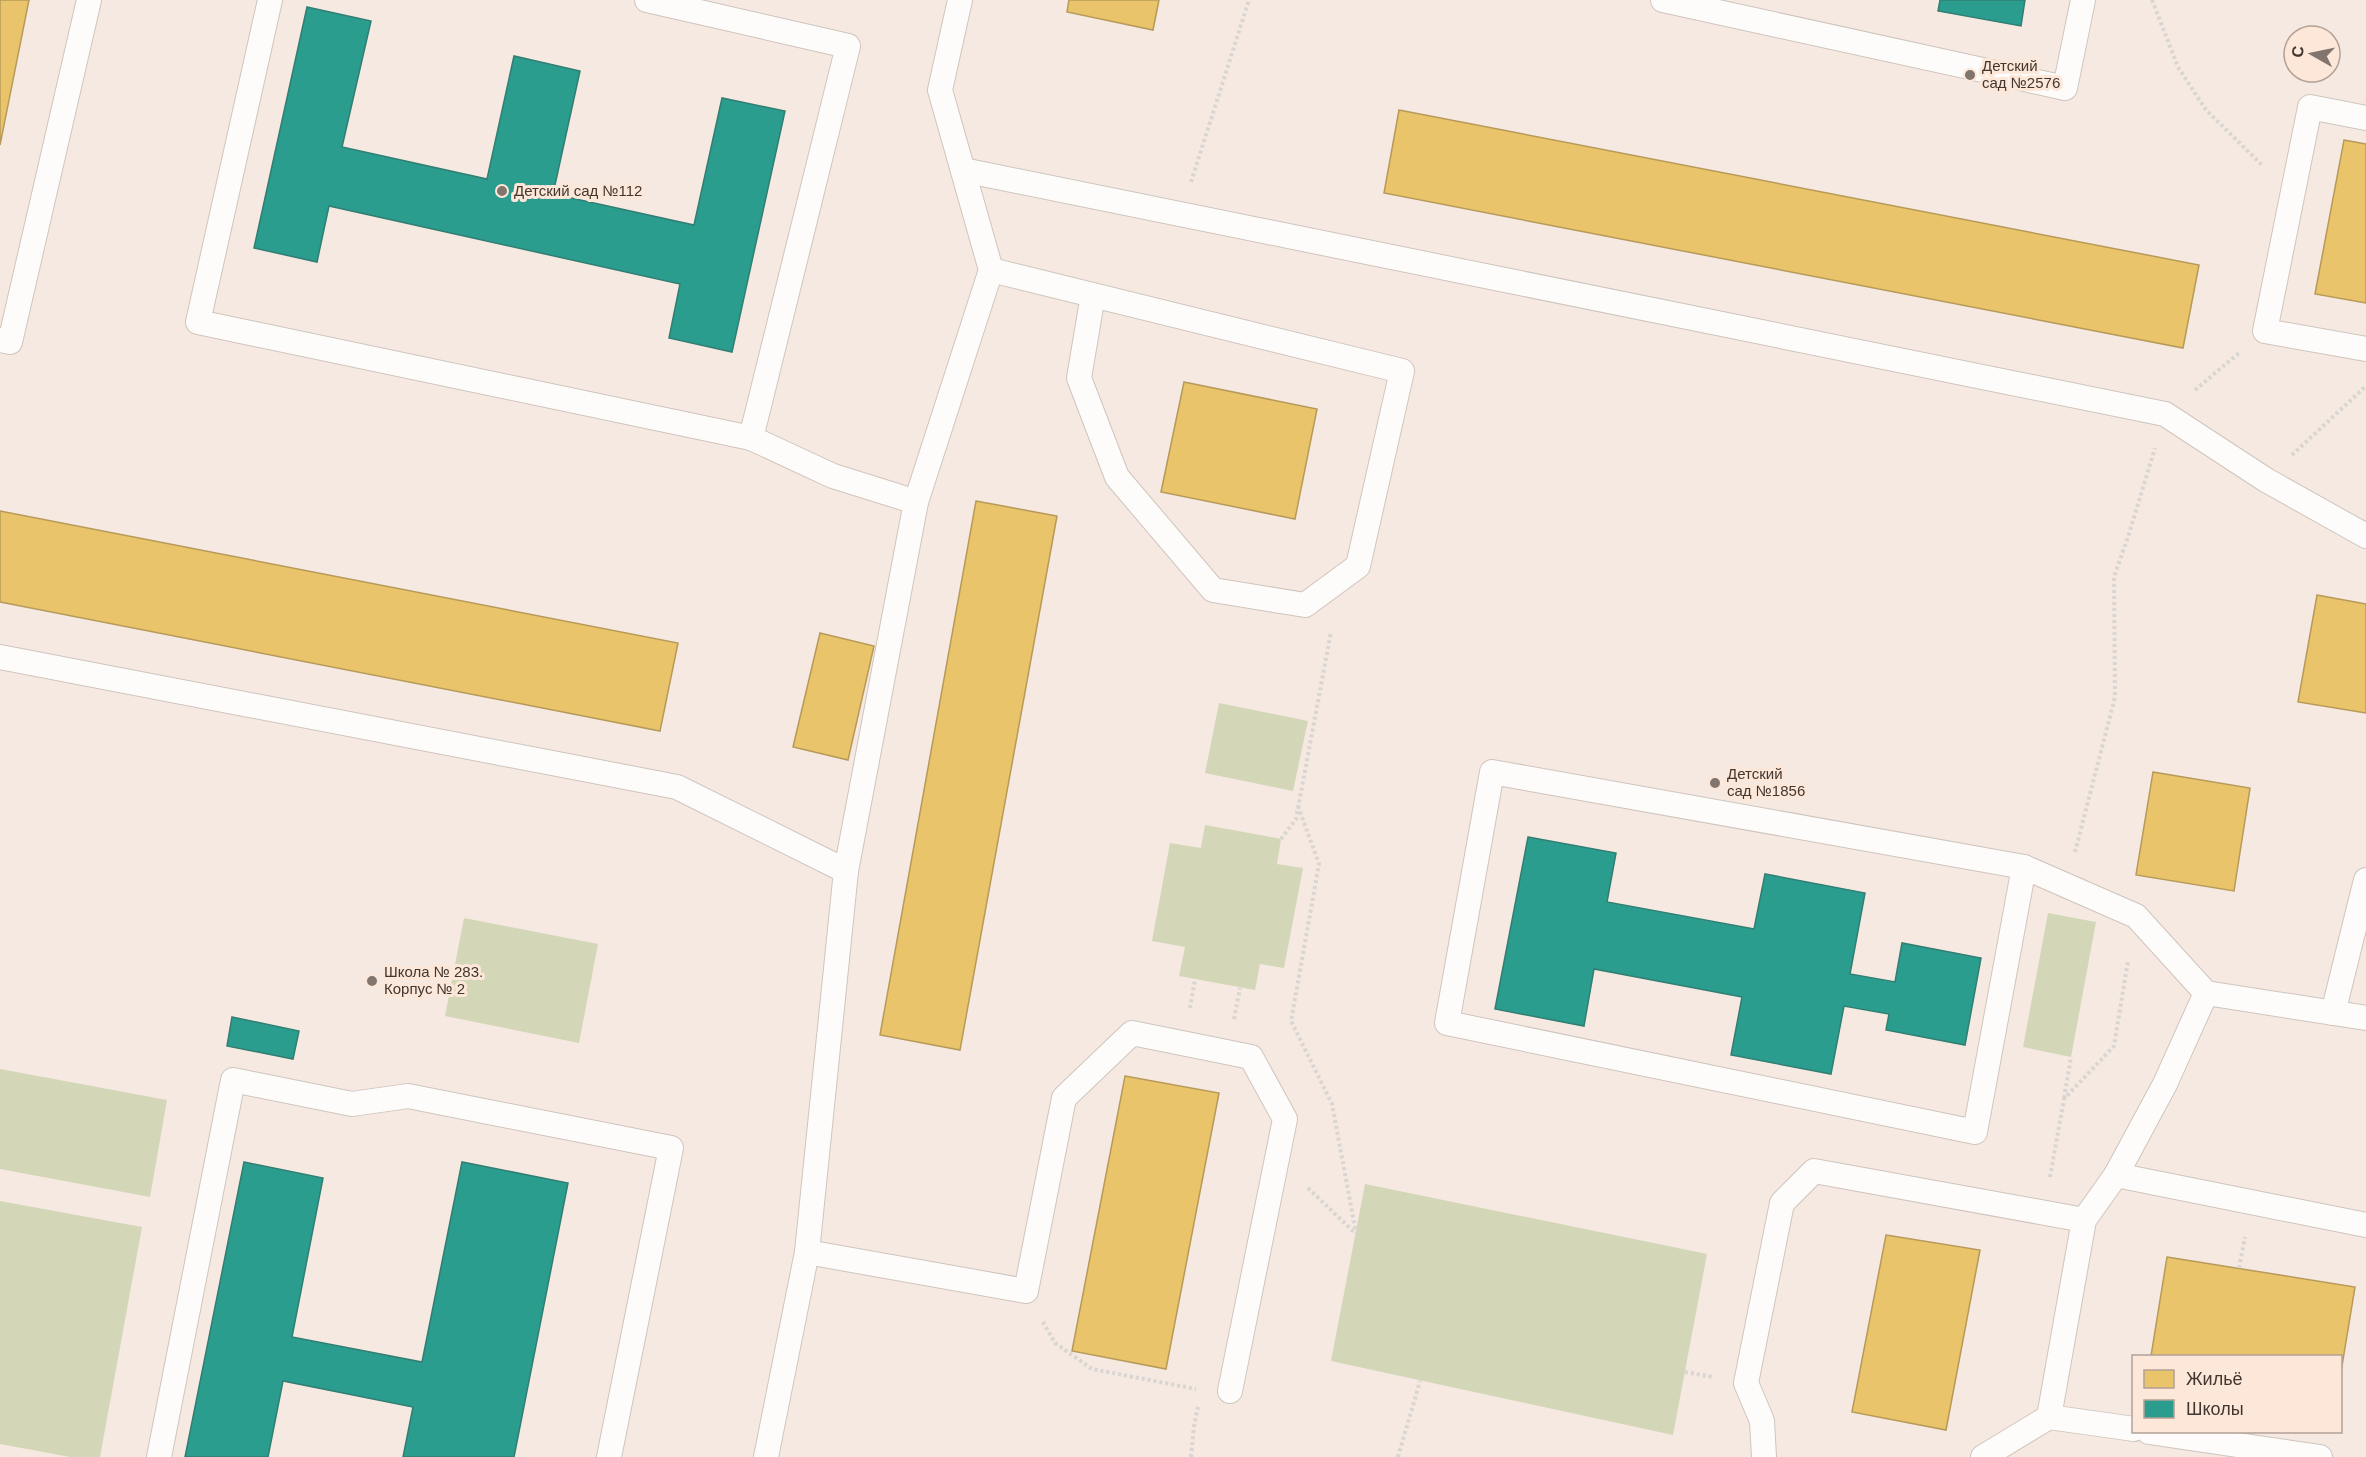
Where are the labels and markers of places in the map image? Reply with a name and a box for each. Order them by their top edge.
place label: Детский сад №2576 [1982,57,2060,91]
marker: Детский сад №2576 [1963,68,1977,82]
place label: Детский сад №112 [514,182,642,199]
marker: Детский сад №112 [495,184,509,198]
place label: Детский сад №1856 [1727,765,1805,799]
marker: Детский сад №1856 [1708,776,1722,790]
place label: Школа № 283. Корпус № 2 [384,963,483,997]
marker: Школа № 283. Корпус № 2 [365,974,379,988]

